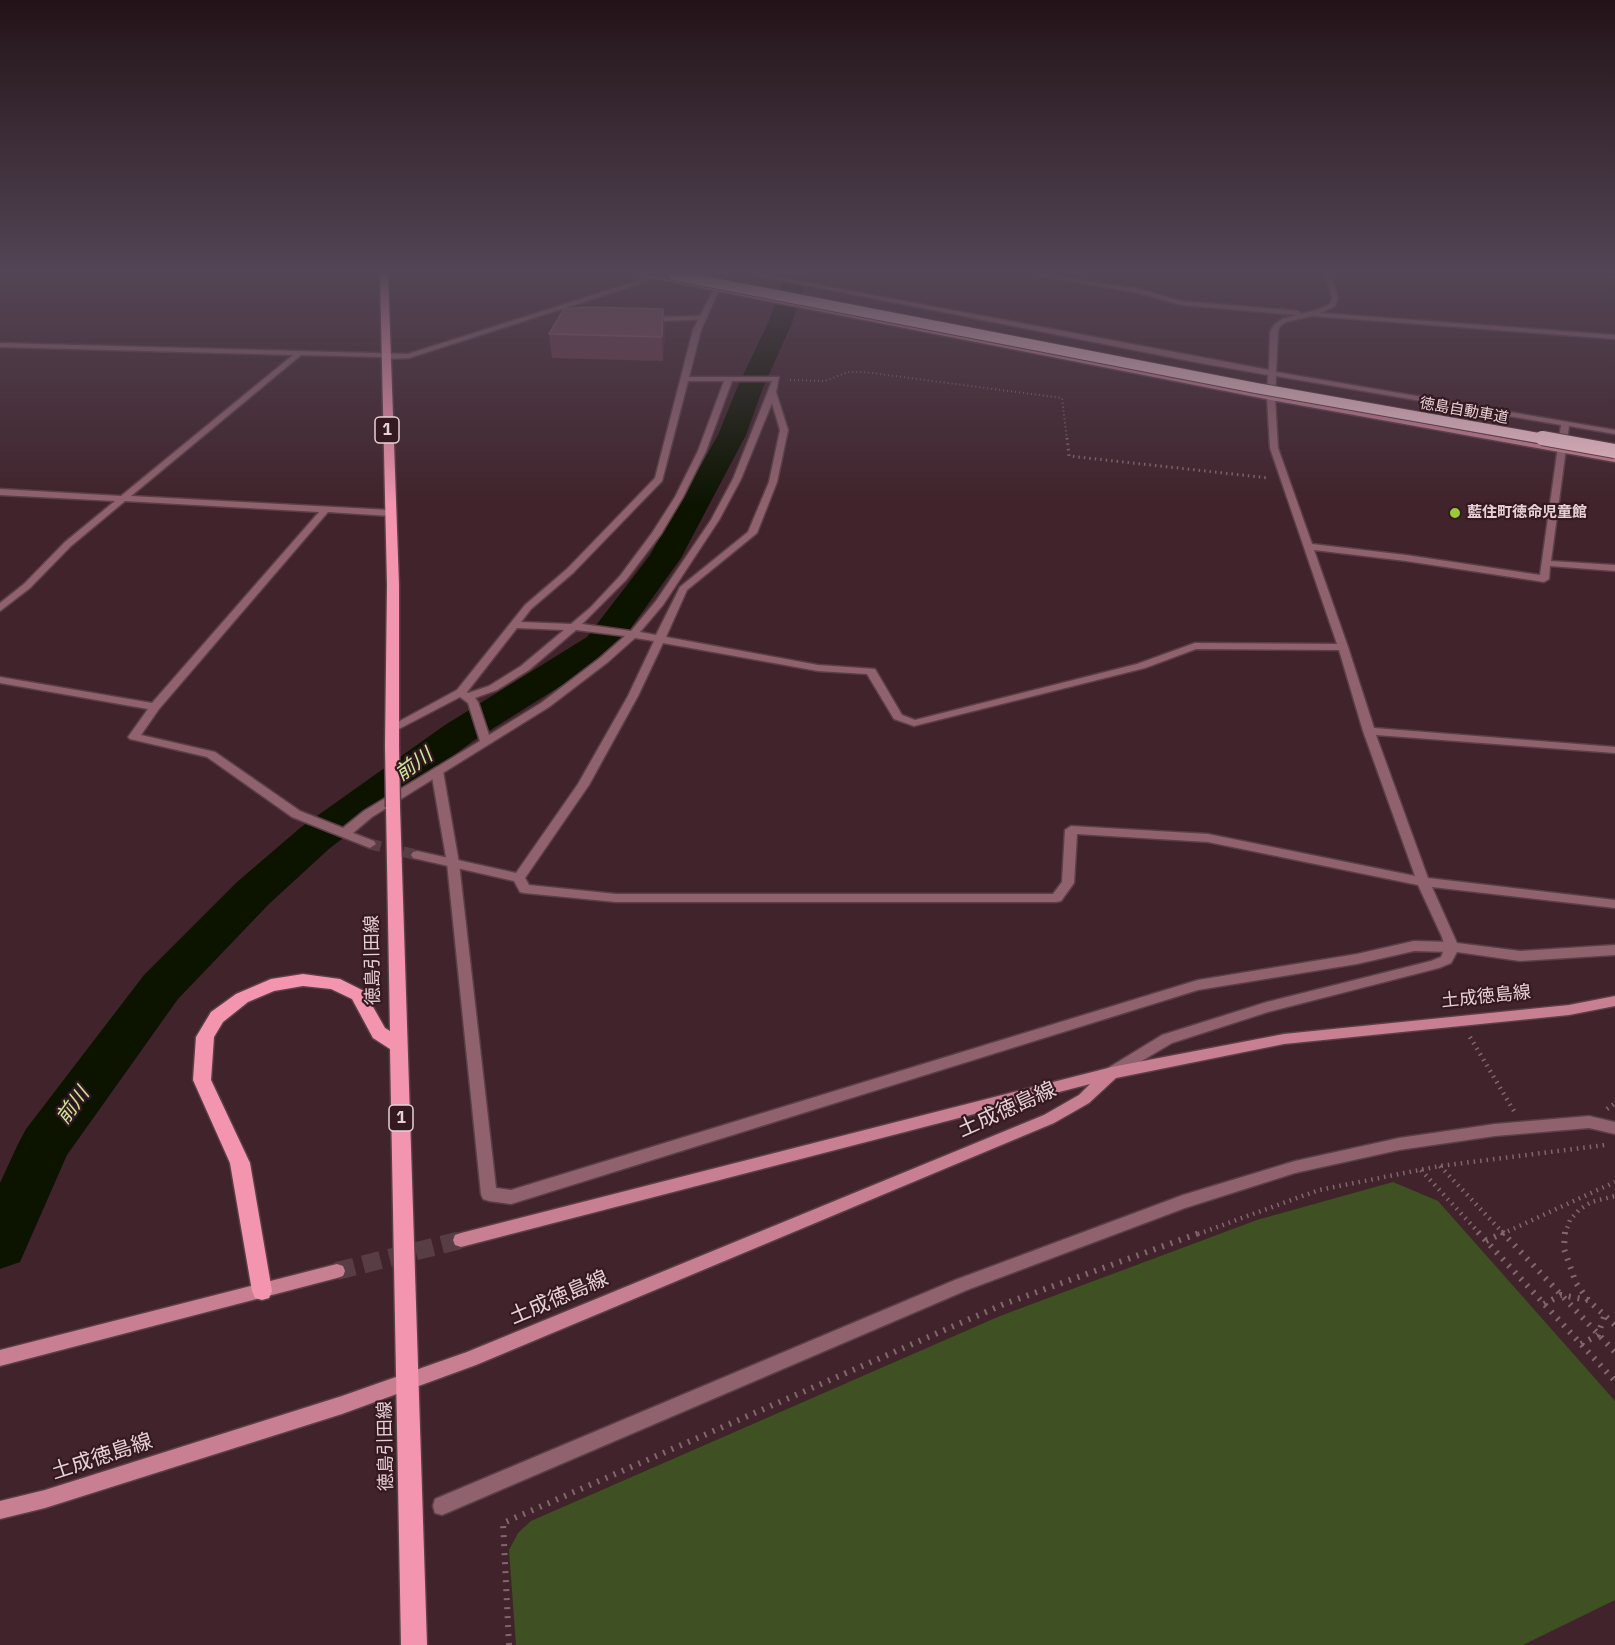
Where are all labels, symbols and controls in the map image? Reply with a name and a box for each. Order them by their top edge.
street label: 徳島自動車道 [1418,394,1510,428]
road number: 1 [375,417,399,443]
place label: 藍住町徳命児童館 [1467,504,1587,522]
marker: 藍住町徳命児童館 [1448,506,1462,520]
water label: 前川 [391,744,437,786]
street label: 徳島引田線 [361,915,385,1005]
street label: 土成徳島線 [1440,982,1532,1012]
street label: 土成徳島線 [954,1077,1060,1143]
water label: 前川 [52,1083,94,1129]
road number: 1 [389,1105,413,1131]
street label: 土成徳島線 [506,1266,612,1330]
street label: 徳島引田線 [374,1401,398,1491]
street label: 土成徳島線 [48,1429,156,1485]

